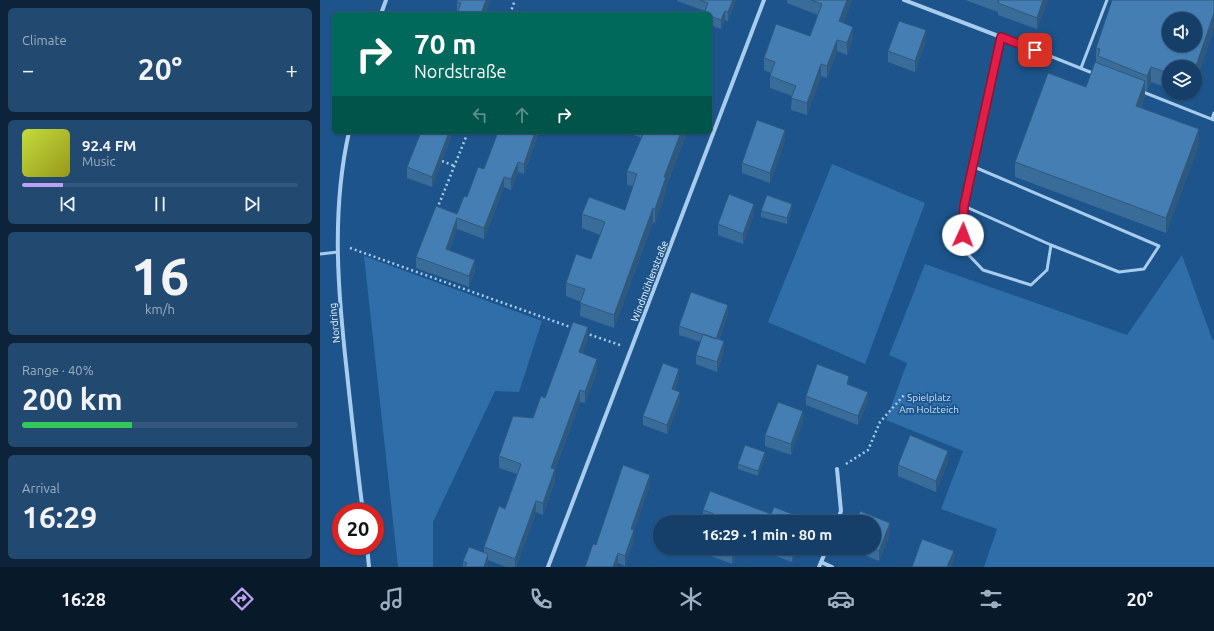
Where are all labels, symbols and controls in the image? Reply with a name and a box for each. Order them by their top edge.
map controls [1162,12,1202,100]
button: sound [1162,12,1202,52]
icon: right [348,28,400,80]
text: 70 m [414,28,476,59]
text: Climate [22,33,67,47]
pin [1018,33,1052,67]
icon: arrive [1024,39,1046,61]
text: 20° [138,52,182,86]
text: − [22,57,34,82]
text: + [286,57,298,82]
button: layers [1162,60,1202,100]
text: Nordstraße [414,61,506,81]
icon: left [469,104,491,126]
icon: ahead [511,104,533,126]
icon: right [553,104,575,126]
text: 92.4 FM [82,137,136,154]
text: Music [82,154,116,168]
icon: previous [57,193,79,215]
icon: pause [149,193,171,215]
icon: next [241,193,263,215]
position arrow [942,214,984,256]
street label: Windmühlenstraße [629,239,670,323]
text: 16 [131,247,189,305]
text: km/h [145,302,175,316]
street label: Nordring [327,302,342,344]
text: Range · 40% [22,363,94,377]
text: 200 km [22,382,123,416]
park label: Spielplatz Am Holzteich [899,392,959,415]
text: Arrival [22,481,60,495]
text: 16:29 [22,500,97,534]
speed limit sign: 20 [332,503,384,555]
text: 16:29 · 1 min · 80 m [702,526,832,543]
icon: directions [228,585,256,613]
icon: music [378,585,406,613]
icon: phone [527,585,555,613]
icon: climate [677,585,705,613]
icon: car [827,585,855,613]
icon: filters [977,585,1005,613]
text: 16:28 [61,589,106,609]
text: 20° [1126,589,1153,609]

